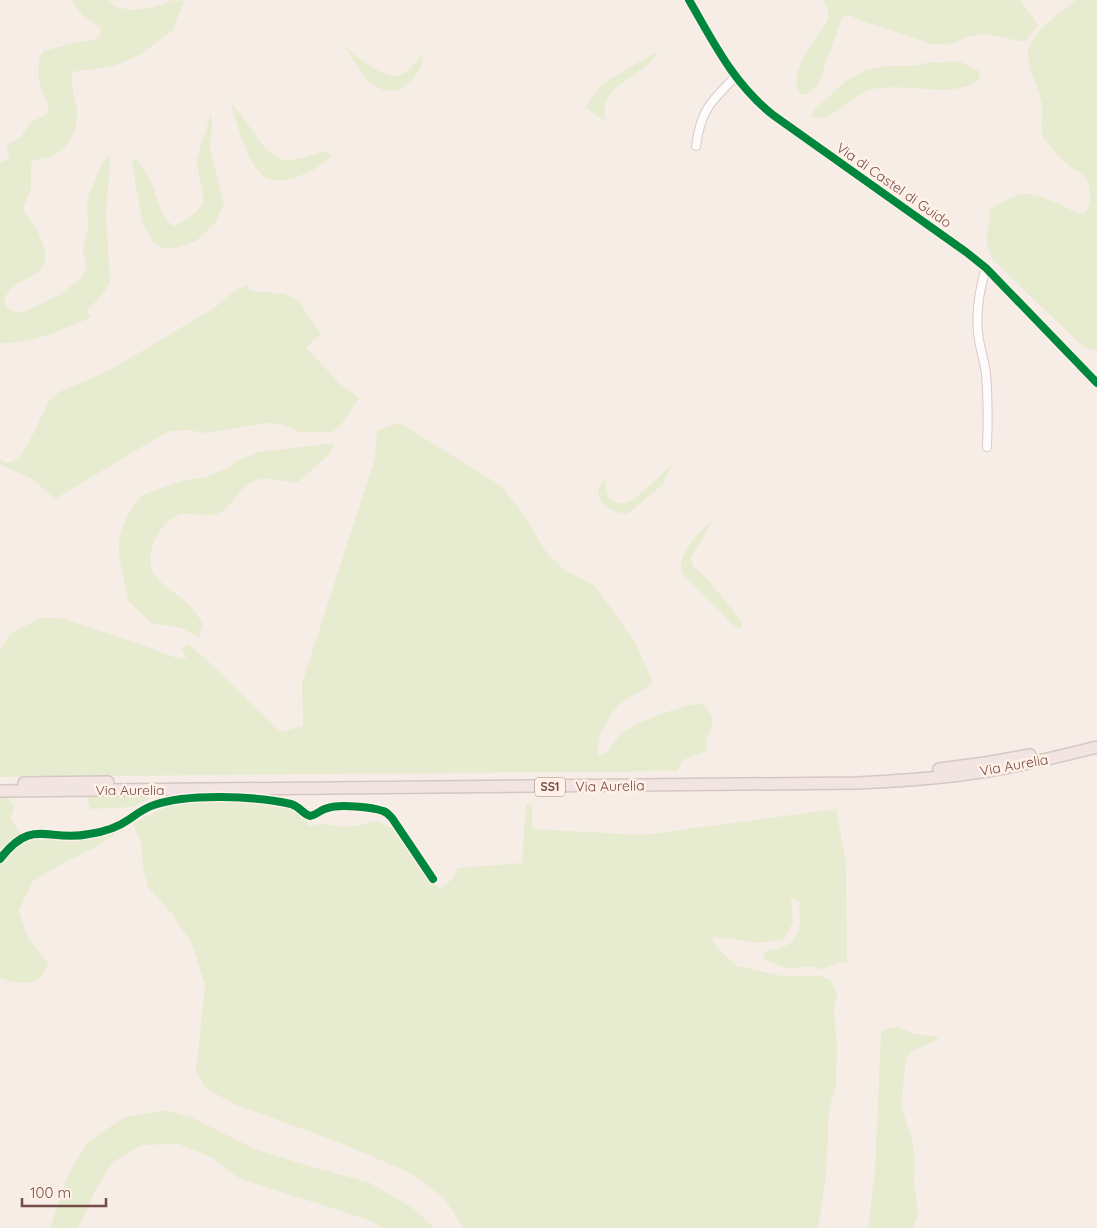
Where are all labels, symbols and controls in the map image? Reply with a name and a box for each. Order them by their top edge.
street label: Via di Castel di Guido [833,138,955,232]
street label: Via Aurelia [978,750,1050,780]
street label: Via Aurelia [575,776,645,796]
road number: SS1 [535,778,565,796]
street label: Via Aurelia [95,781,165,799]
scale bar [22,1176,106,1208]
text: 100 m [30,1183,71,1202]

